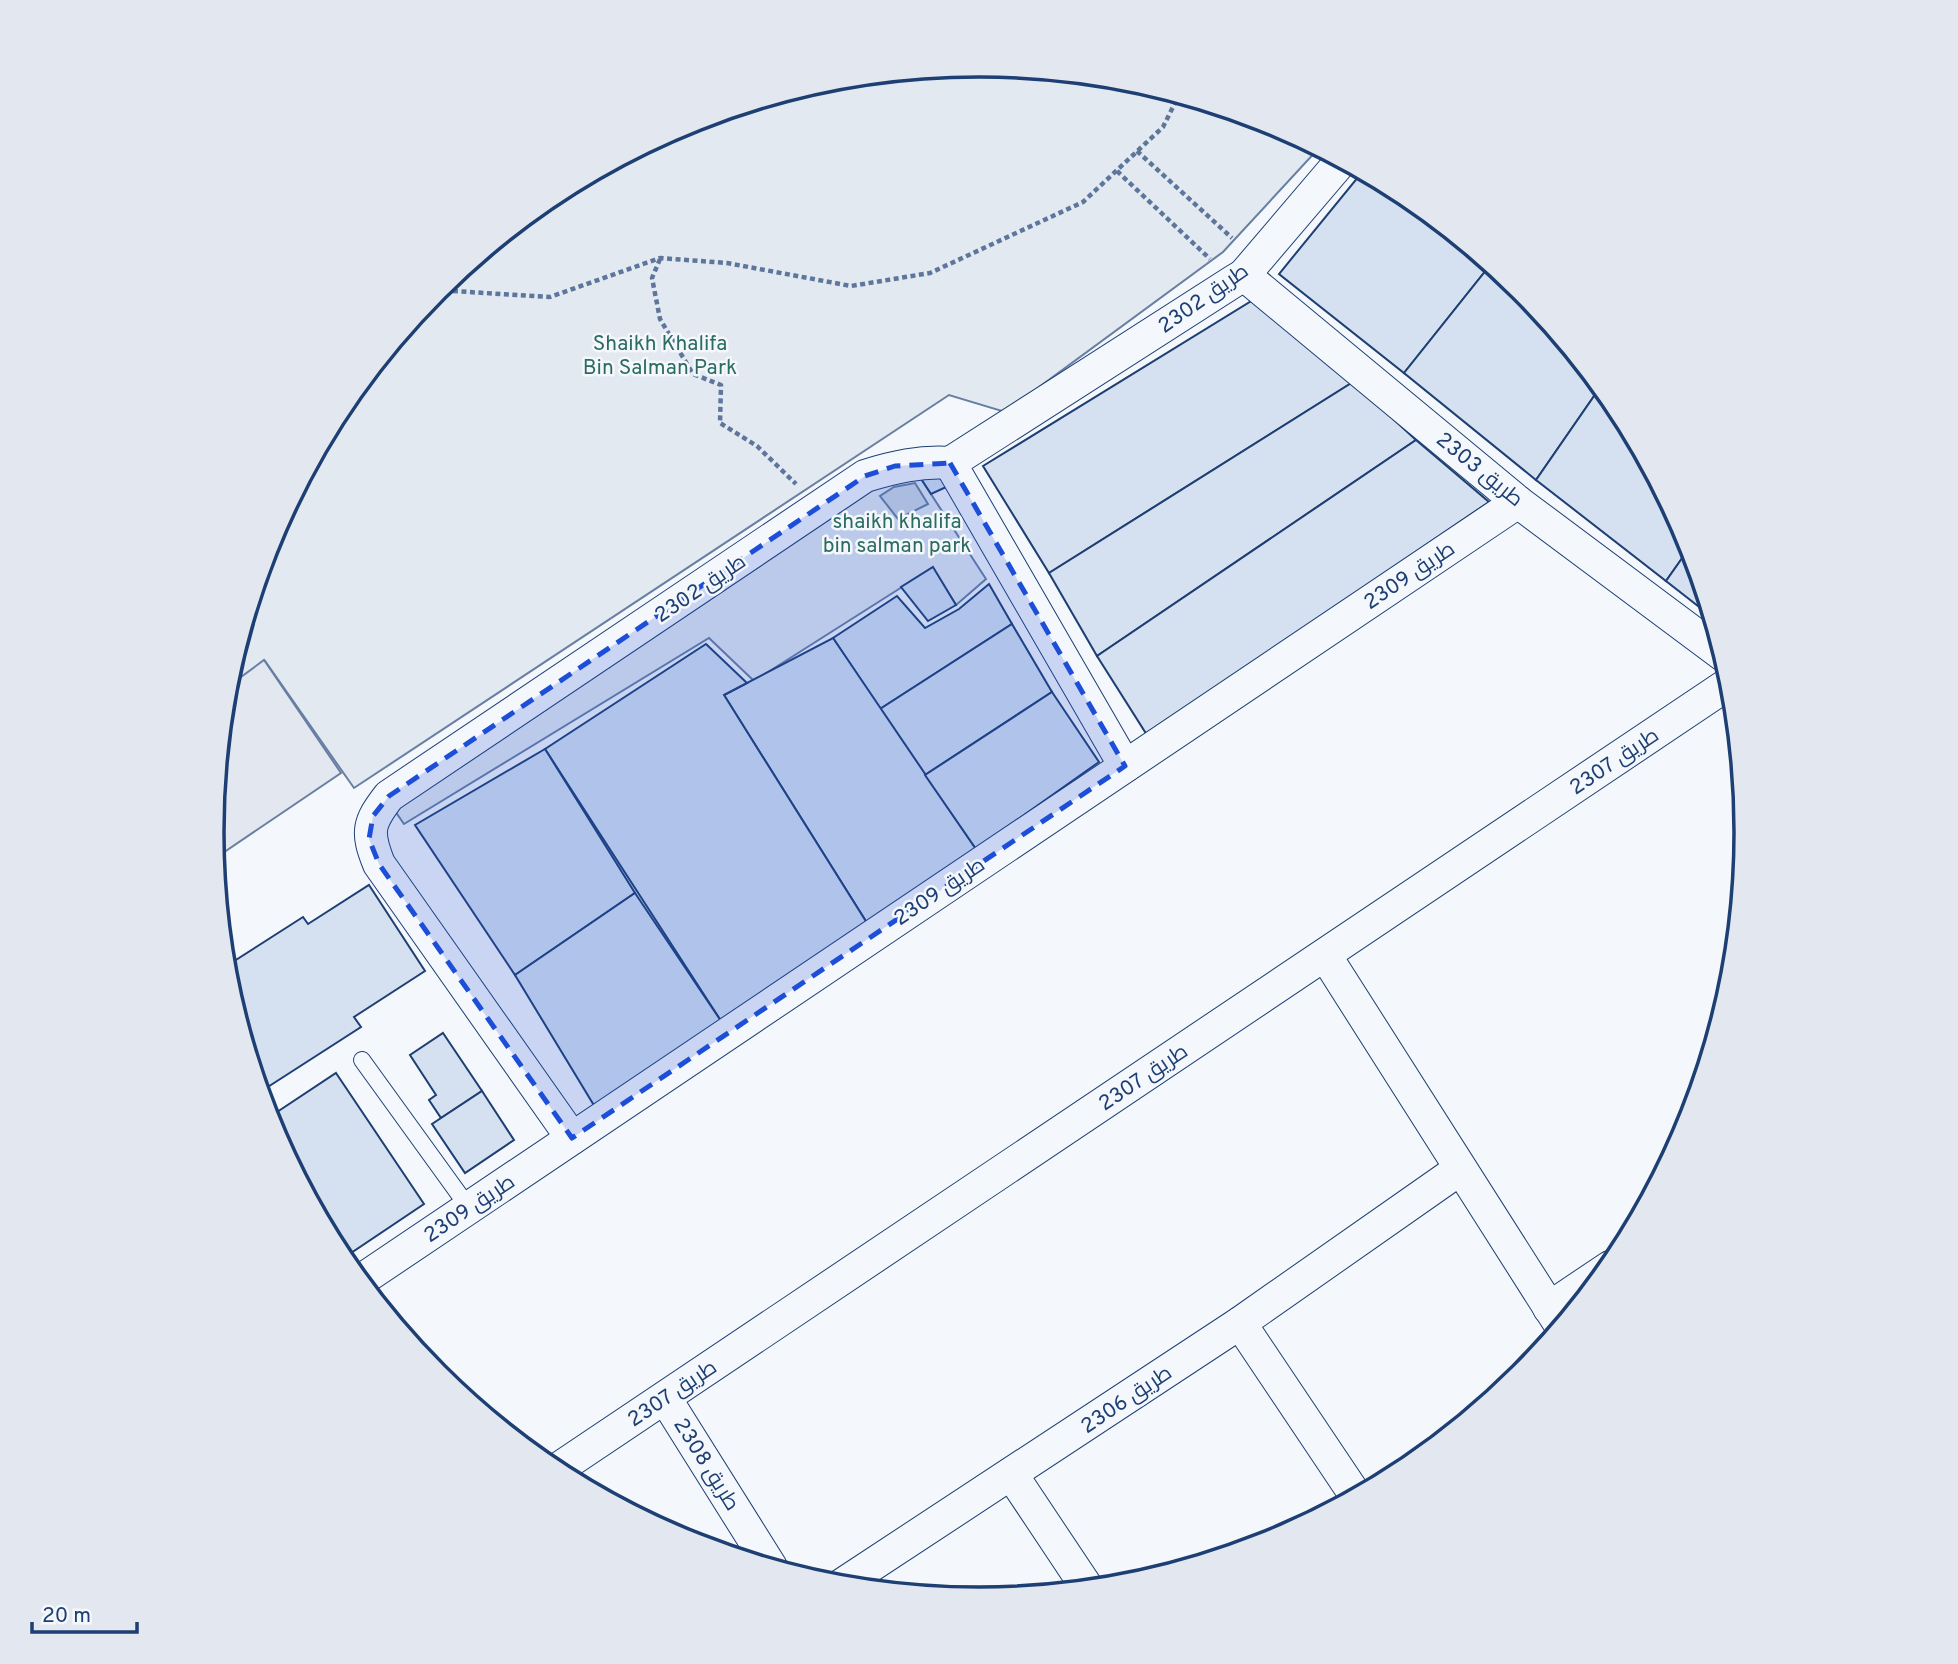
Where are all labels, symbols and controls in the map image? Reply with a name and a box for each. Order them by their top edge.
street label: طريق 2302 [1153,258,1254,340]
park label: Shaikh Khalifa Bin Salman Park [583,331,737,382]
street label: طريق 2303 [1430,427,1528,513]
park label: shaikh khalifa bin salman park [823,509,971,560]
street label: طريق 2309 [1359,536,1461,617]
street label: طريق 2302 [650,549,752,630]
street label: طريق 2307 [1565,723,1665,802]
street label: طريق 2309 [889,852,991,933]
street label: طريق 2307 [1094,1039,1194,1118]
street label: طريق 2309 [419,1169,521,1250]
street label: طريق 2307 [623,1355,723,1434]
street label: طريق 2306 [1076,1360,1178,1441]
street label: طريق 2308 [667,1413,745,1516]
scale bar [32,1590,136,1634]
text: 20 m [42,1603,91,1630]

